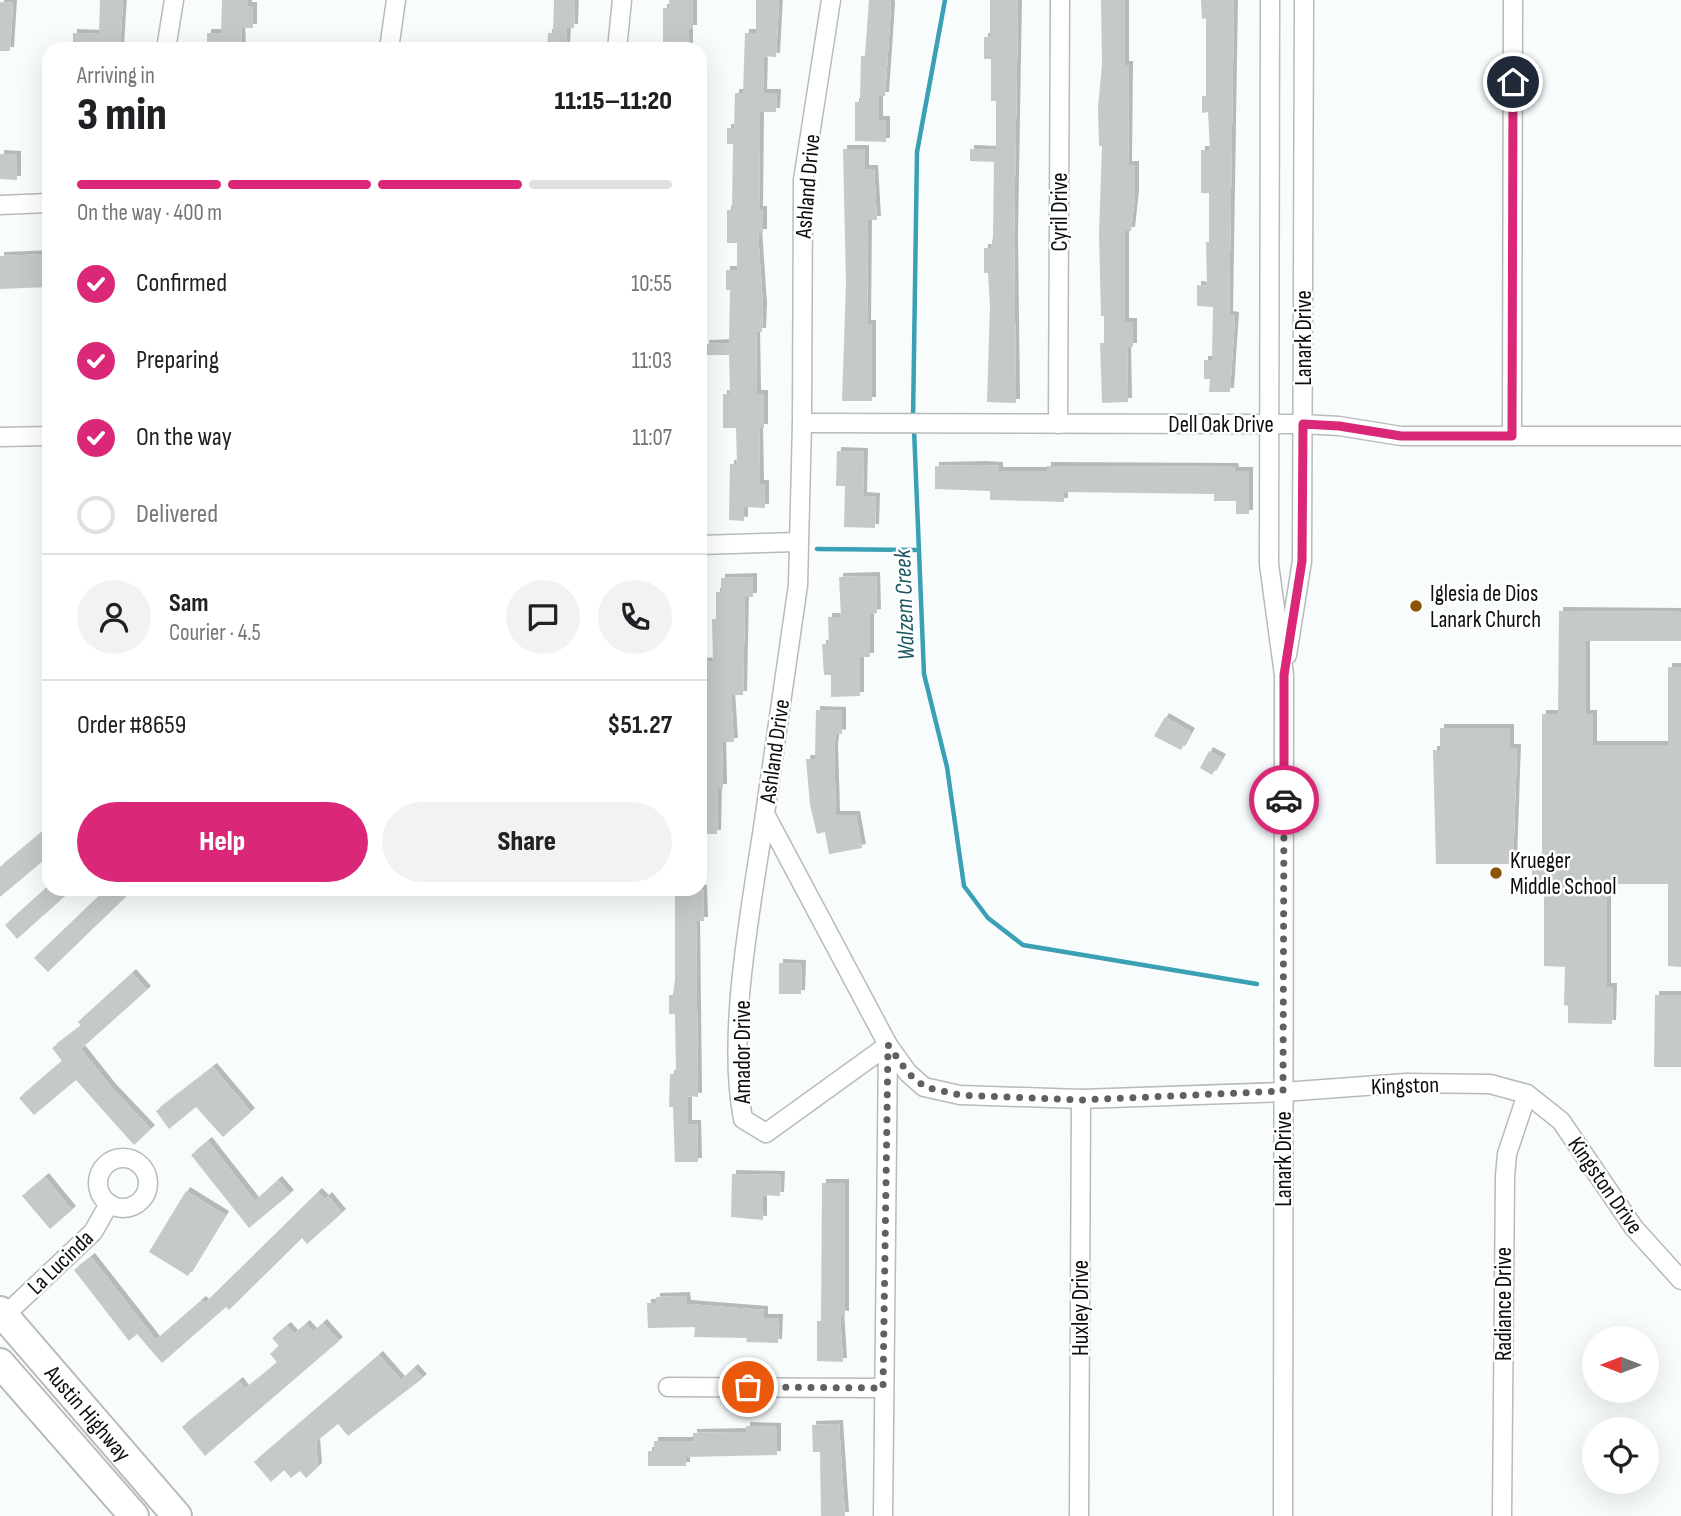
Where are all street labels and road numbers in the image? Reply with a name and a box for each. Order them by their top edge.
street label: Ashland Drive [789,133,826,240]
street label: Cyril Drive [1046,173,1074,251]
street label: Lanark Drive [1290,290,1318,386]
street label: Dell Oak Drive [1168,411,1274,439]
street label: Ashland Drive [754,697,796,806]
street label: Amador Drive [729,1000,757,1105]
street label: Kingston [1370,1071,1440,1101]
street label: Lanark Drive [1270,1111,1298,1207]
street label: Kingston Drive [1562,1132,1649,1240]
street label: La Lucinda [22,1225,100,1301]
street label: Radiance Drive [1490,1247,1518,1361]
street label: Huxley Drive [1067,1260,1095,1356]
street label: Austin Highway [38,1359,137,1468]

